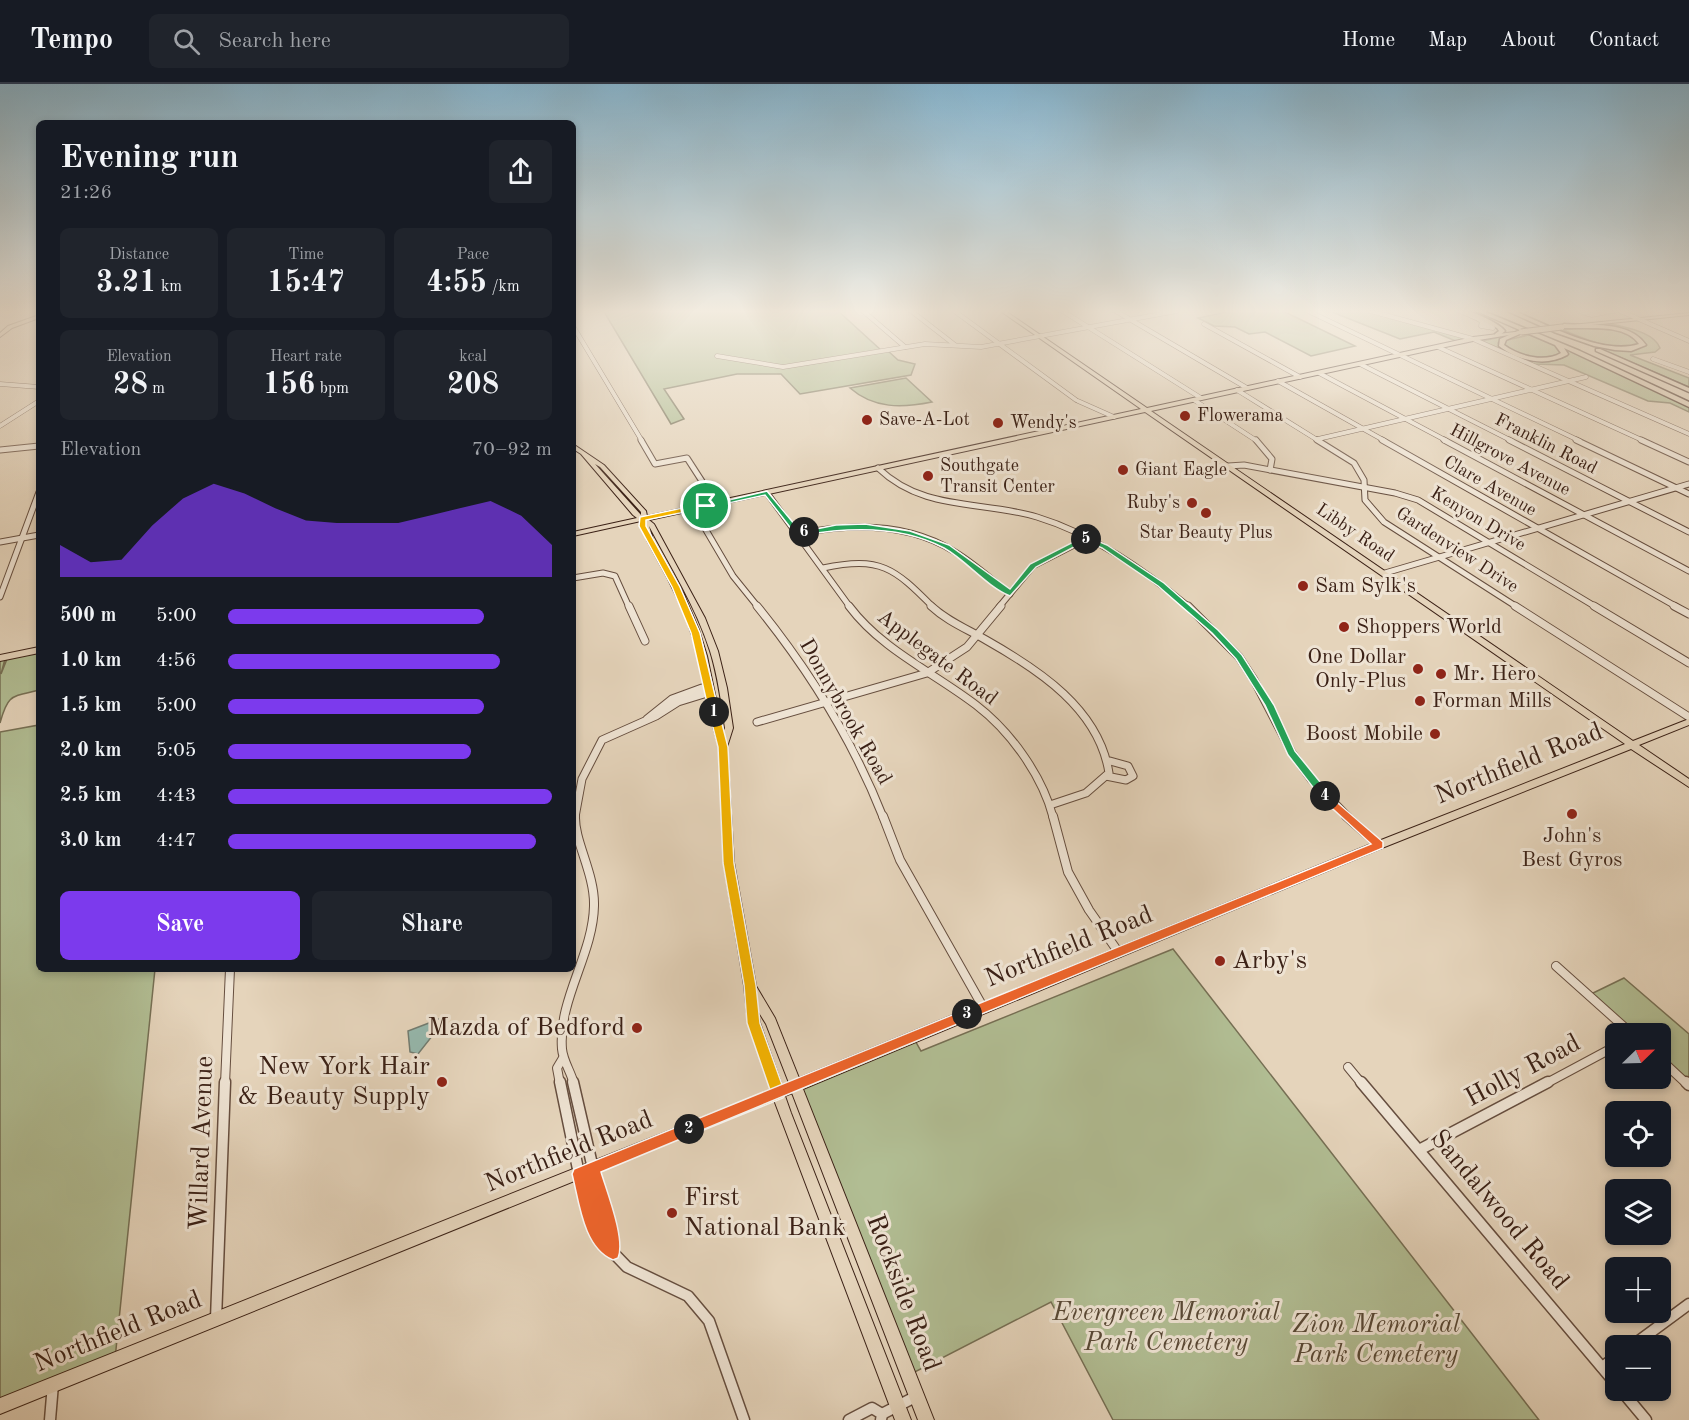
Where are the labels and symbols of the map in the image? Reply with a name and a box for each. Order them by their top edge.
place label: Flowerama [1197,407,1284,425]
marker: Flowerama [1178,409,1192,423]
place label: Save-A-Lot [879,411,970,429]
street label: Franklin Road [1492,411,1600,477]
marker: Save-A-Lot [860,413,874,427]
place label: Wendy's [1010,414,1077,432]
marker: Wendy's [991,416,1005,430]
street label: Hillgrove Avenue [1447,421,1573,499]
street label: Clare Avenue [1441,452,1539,520]
place label: Southgate Transit Center [940,457,1055,496]
place label: Giant Eagle [1135,461,1227,479]
marker: Giant Eagle [1116,463,1130,477]
marker: Southgate Transit Center [921,469,935,483]
pin [680,480,731,531]
street label: Kenyon Drive [1427,484,1529,554]
place label: Ruby's [1127,494,1180,512]
marker: Ruby's [1185,496,1199,510]
street label: Libby Road [1313,500,1397,566]
street label: Gardenview Drive [1393,504,1521,596]
marker: Star Beauty Plus [1199,506,1213,520]
pin: 6 [789,517,819,547]
pin: 5 [1071,524,1101,554]
place label: Star Beauty Plus [1139,524,1273,542]
place label: Sam Sylk's [1315,576,1416,597]
marker: Sam Sylk's [1296,579,1310,593]
street label: Applegate Road [873,606,1001,710]
place label: Shoppers World [1356,617,1502,638]
marker: Shoppers World [1337,620,1351,634]
street label: Donnybrook Road [795,636,895,788]
place label: One Dollar Only-Plus [1307,647,1406,692]
marker: One Dollar Only-Plus [1411,662,1425,676]
place label: Mr. Hero [1453,664,1536,685]
marker: Mr. Hero [1434,667,1448,681]
place label: Forman Mills [1432,691,1552,712]
marker: Forman Mills [1413,694,1427,708]
pin: 1 [699,697,729,727]
street label: Northfield Road [1431,719,1607,809]
place label: Boost Mobile [1306,724,1423,745]
marker: Boost Mobile [1428,727,1442,741]
pin: 4 [1310,781,1340,811]
marker: John's Best Gyros [1565,807,1579,821]
place label: John's Best Gyros [1522,826,1622,871]
street label: Northfield Road [981,902,1157,992]
place label: Arby's [1232,948,1307,974]
marker: Arby's [1213,954,1227,968]
pin: 3 [952,999,982,1029]
place label: Mazda of Bedford [427,1015,625,1041]
marker: Mazda of Bedford [630,1021,644,1035]
north arrow [1605,1023,1671,1089]
street label: Holly Road [1461,1030,1585,1112]
place label: New York Hair & Beauty Supply [238,1054,430,1110]
street label: Willard Avenue [186,1055,218,1231]
marker: New York Hair & Beauty Supply [435,1075,449,1089]
street label: Northfield Road [481,1107,657,1197]
pin: 2 [674,1114,704,1144]
street label: Sandalwood Road [1425,1125,1573,1295]
place label: First National Bank [684,1185,845,1241]
marker: First National Bank [665,1206,679,1220]
street label: Rockside Road [861,1211,945,1375]
street label: Northfield Road [30,1287,206,1377]
park label: Evergreen Memorial Park Cemetery [1051,1300,1280,1356]
park label: Zion Memorial Park Cemetery [1292,1312,1461,1368]

